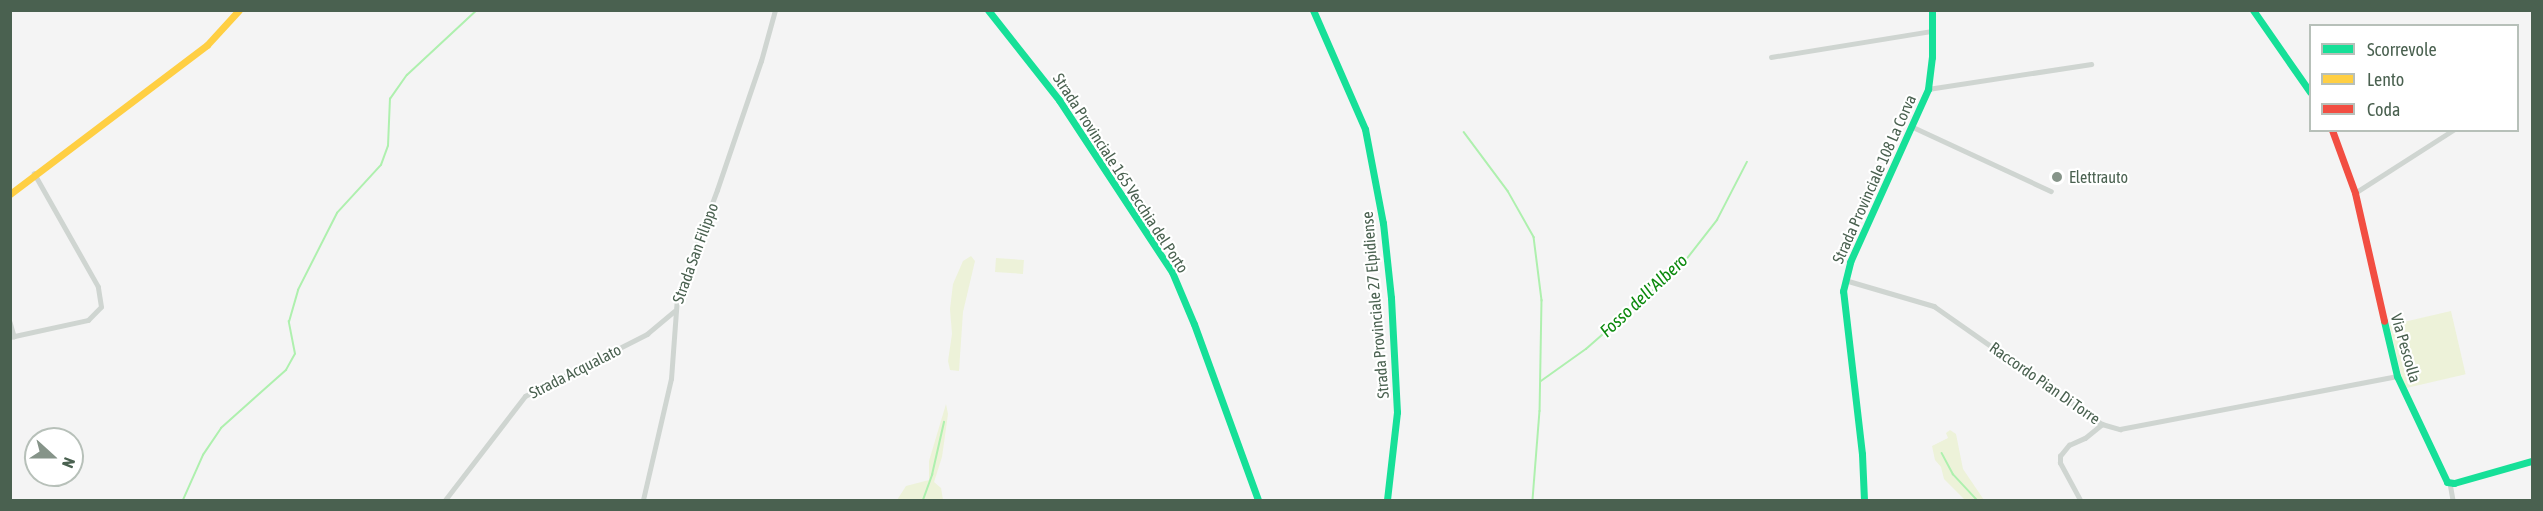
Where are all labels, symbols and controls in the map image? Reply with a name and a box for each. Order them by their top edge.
legend [2309,24,2519,132]
text: Scorrevole [2367,39,2437,60]
text: Lento [2367,69,2404,90]
street label: Strada Provinciale 165 Vecchia del Porto [1049,70,1193,276]
street label: Strada Provinciale 108 La Corva [1828,92,1920,266]
text: Coda [2367,99,2400,120]
place label: Elettrauto [2069,167,2128,187]
marker: Elettrauto [2050,170,2064,184]
street label: Strada San Filippo [668,200,722,306]
street label: Strada Provinciale 27 Elpidiense [1357,211,1393,399]
water label: Fosso dell'Albero [1596,250,1692,342]
street label: Via Pescolla [2387,311,2425,385]
street label: Raccordo Pian Di Torre [1986,338,2104,428]
street label: Strada Acqualato [526,340,624,402]
north arrow [24,427,84,487]
text: N [59,455,79,470]

